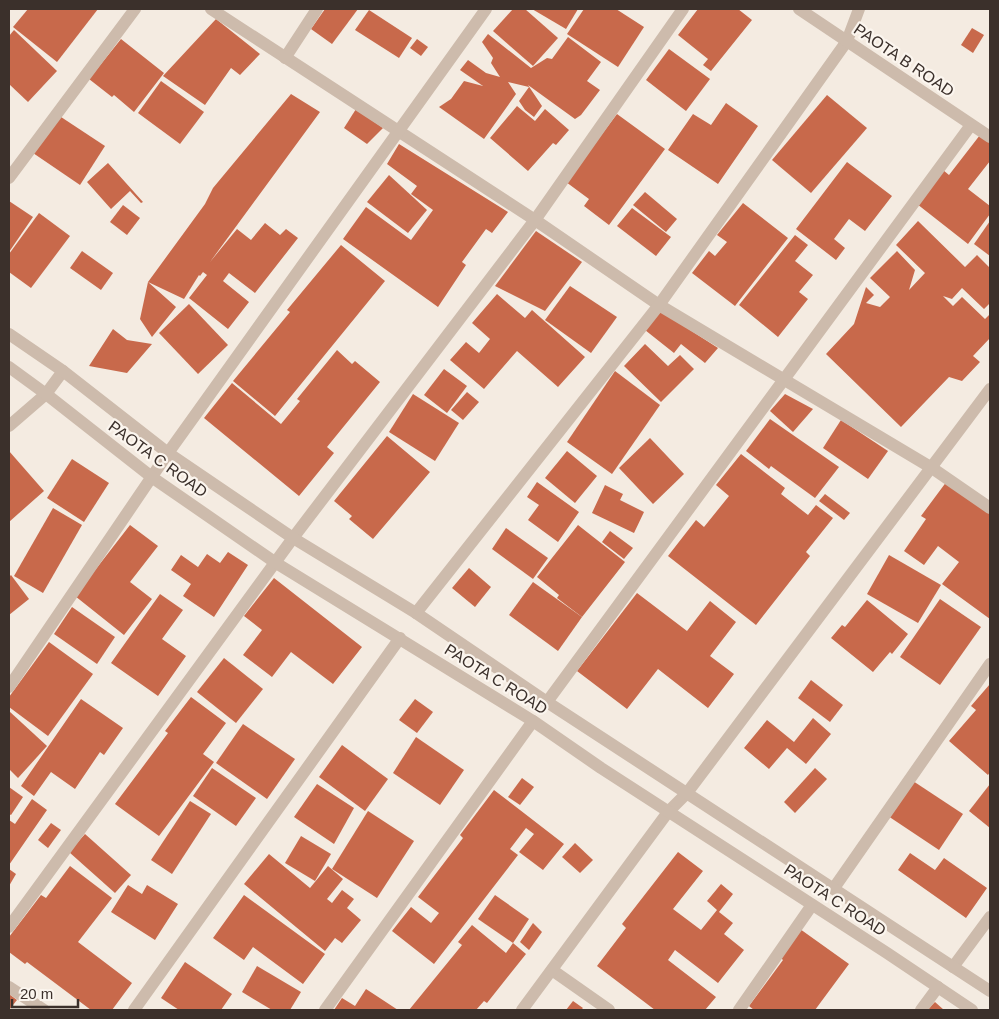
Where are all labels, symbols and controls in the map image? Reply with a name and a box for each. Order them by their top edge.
street label: PAOTA B ROAD [851,20,957,100]
street label: PAOTA C ROAD [105,418,211,500]
street label: PAOTA C ROAD [442,641,550,717]
street label: PAOTA C ROAD [781,861,889,939]
scale bar [12,976,79,1008]
text: 20 m [20,985,53,1002]

